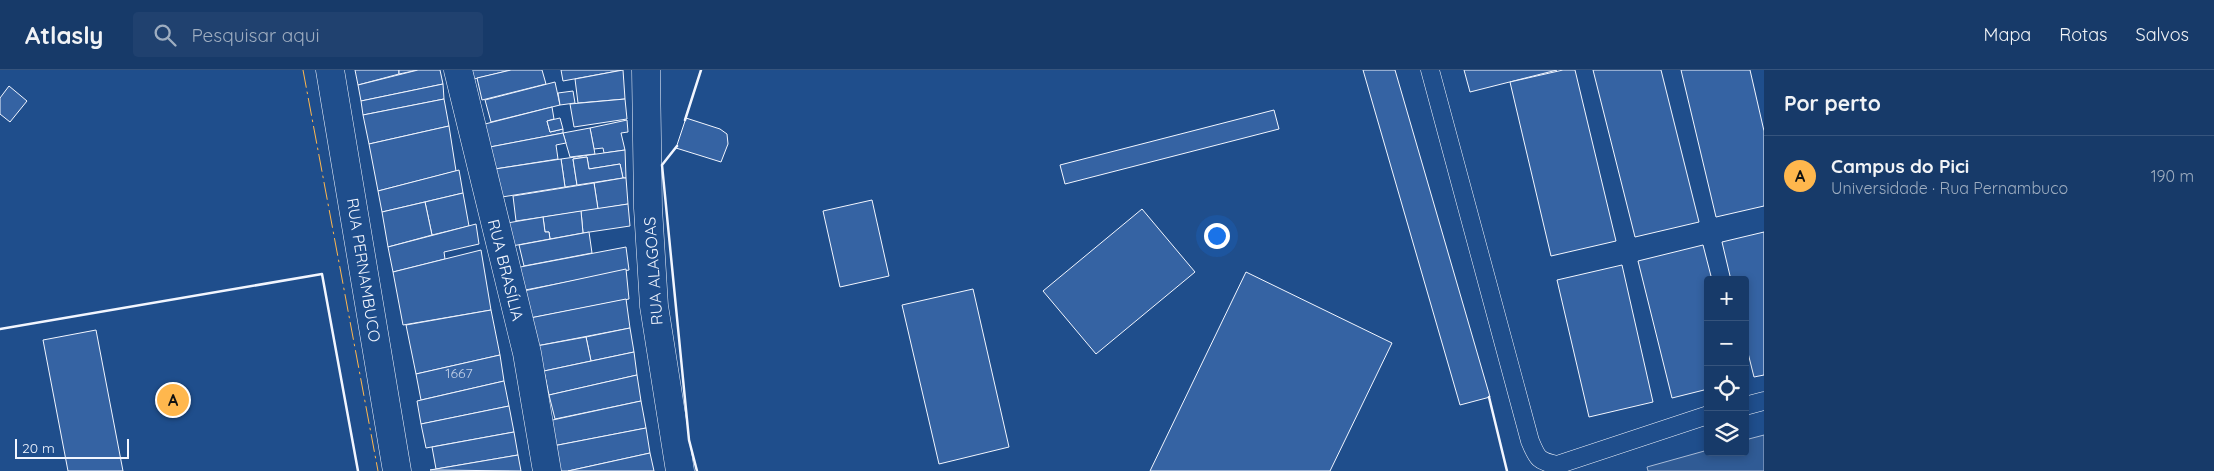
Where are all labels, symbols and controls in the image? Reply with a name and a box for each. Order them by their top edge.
search box [133,12,483,57]
text: Atlasly [25,20,103,50]
icon: search [151,21,179,49]
text: Pesquisar aqui [191,23,320,47]
text: Mapa [1984,23,2031,46]
text: Rotas [2059,23,2108,46]
text: Salvos [2136,23,2189,46]
text: Por perto [1784,90,1881,116]
text: Campus do Pici [1831,154,1969,178]
text: A [1795,166,1805,186]
text: 190 m [2151,166,2194,186]
text: Universidade · Rua Pernambuco [1831,178,2068,198]
street label: RUA PERNAMBUCO [343,196,385,344]
street label: RUA ALAGOAS [639,216,667,326]
street label: RUA BRASÍLIA [484,217,528,323]
your location [1204,223,1230,249]
map controls [1704,276,1749,456]
button: + [1704,276,1749,321]
button: − [1704,321,1749,366]
house number: 1667 [445,364,473,382]
button: locate [1704,366,1749,411]
pin: A [157,381,189,419]
button: layers [1704,411,1749,456]
scale bar [15,436,129,459]
text: 20 m [22,439,55,457]

